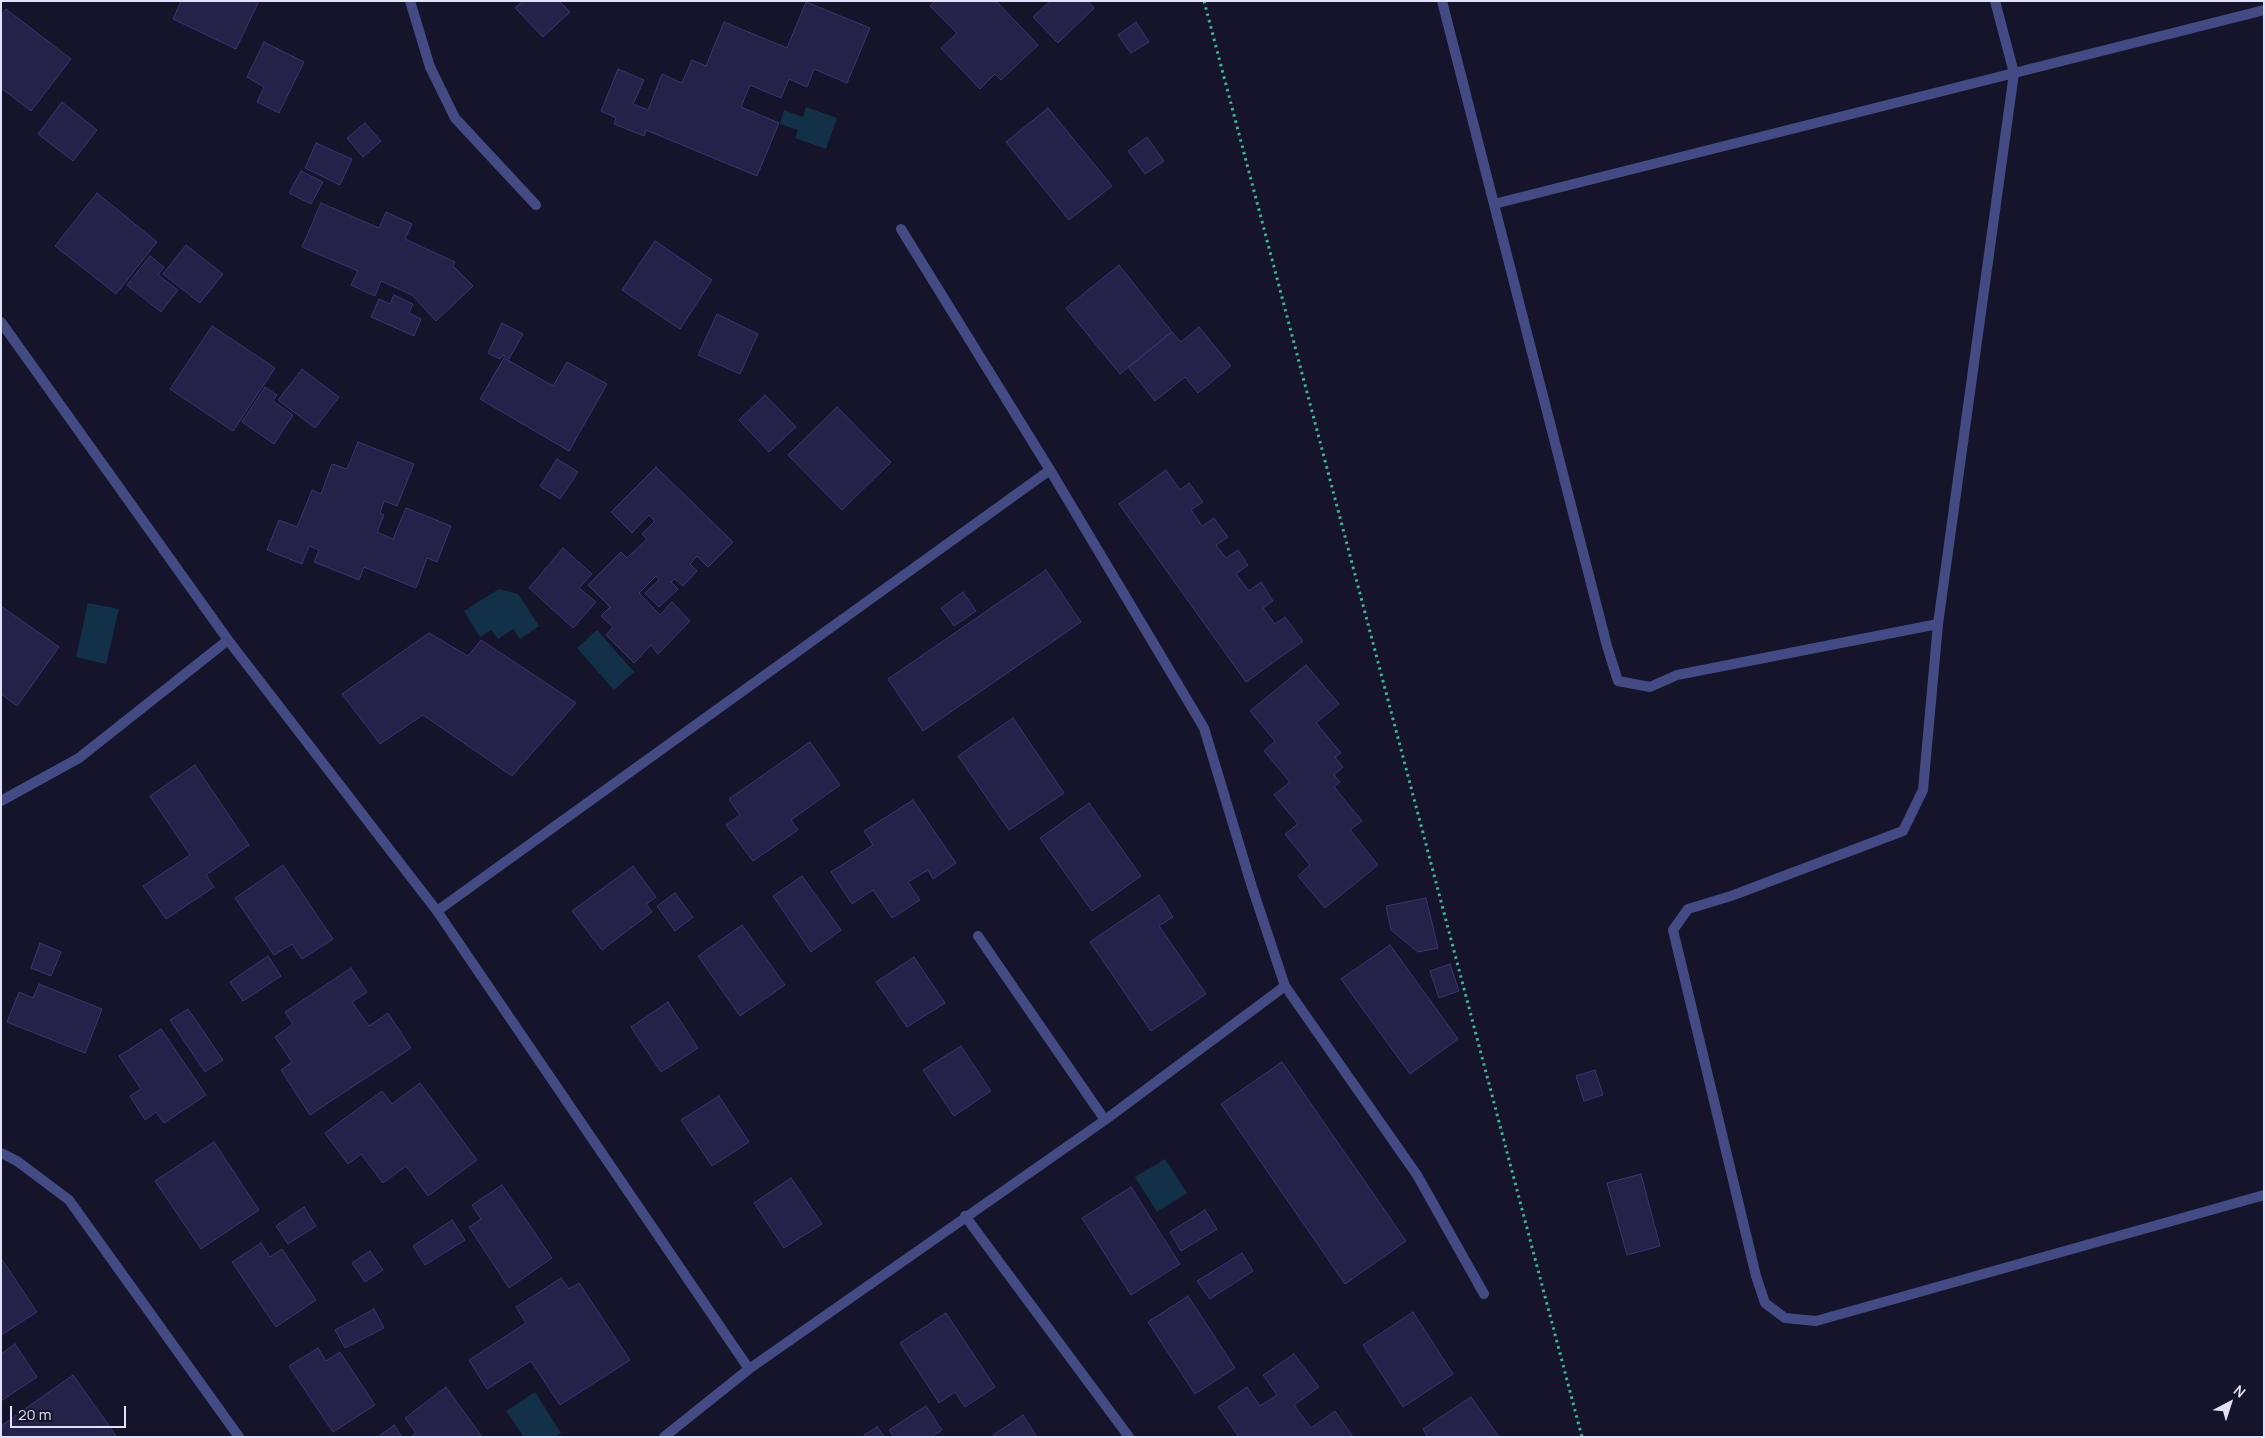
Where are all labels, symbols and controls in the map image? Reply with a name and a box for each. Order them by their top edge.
north arrow [2205,1378,2255,1428]
text: N [2230,1381,2250,1402]
scale bar [12,1396,129,1428]
text: 20 m [18,1404,51,1425]

